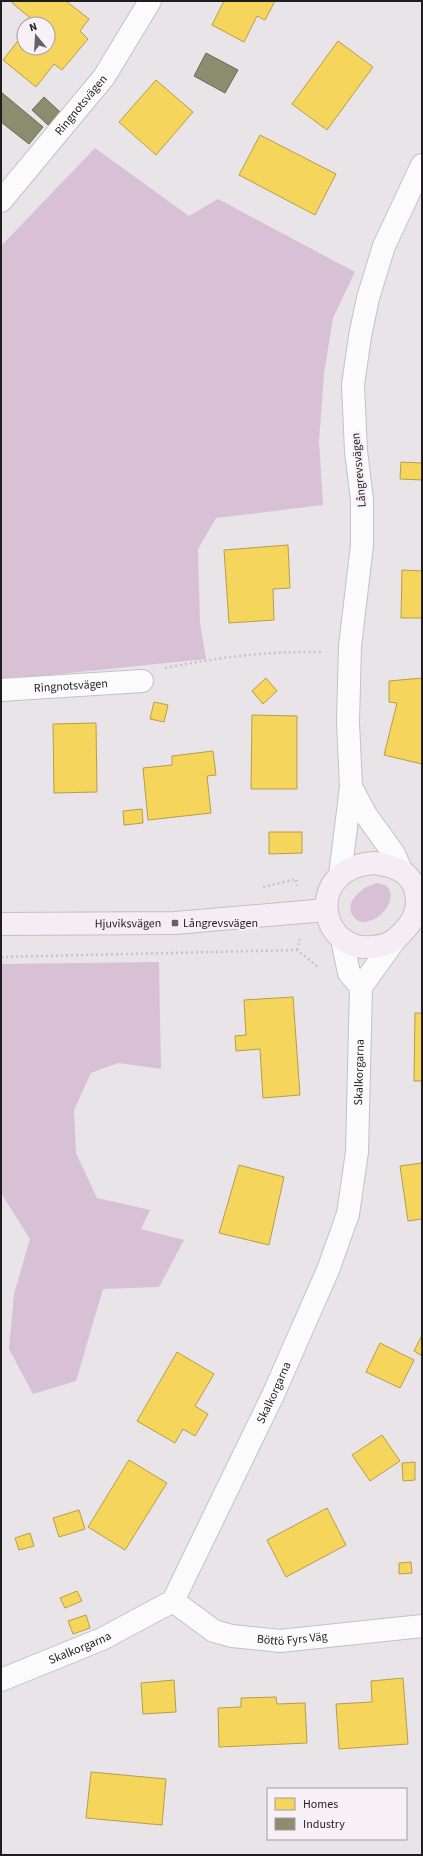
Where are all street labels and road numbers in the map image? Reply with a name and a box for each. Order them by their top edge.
street label: Ringnotsvägen [51,71,111,139]
street label: Långrevsvägen [347,432,371,508]
street label: Ringnotsvägen [33,675,108,696]
street label: Hjuviksvägen [95,915,161,932]
street label: Skalkorgarna [350,1039,368,1106]
street label: Skalkorgarna [252,1359,295,1426]
street label: Skalkorgarna [46,1627,114,1668]
street label: Böttö Fyrs Väg [256,1628,328,1650]

